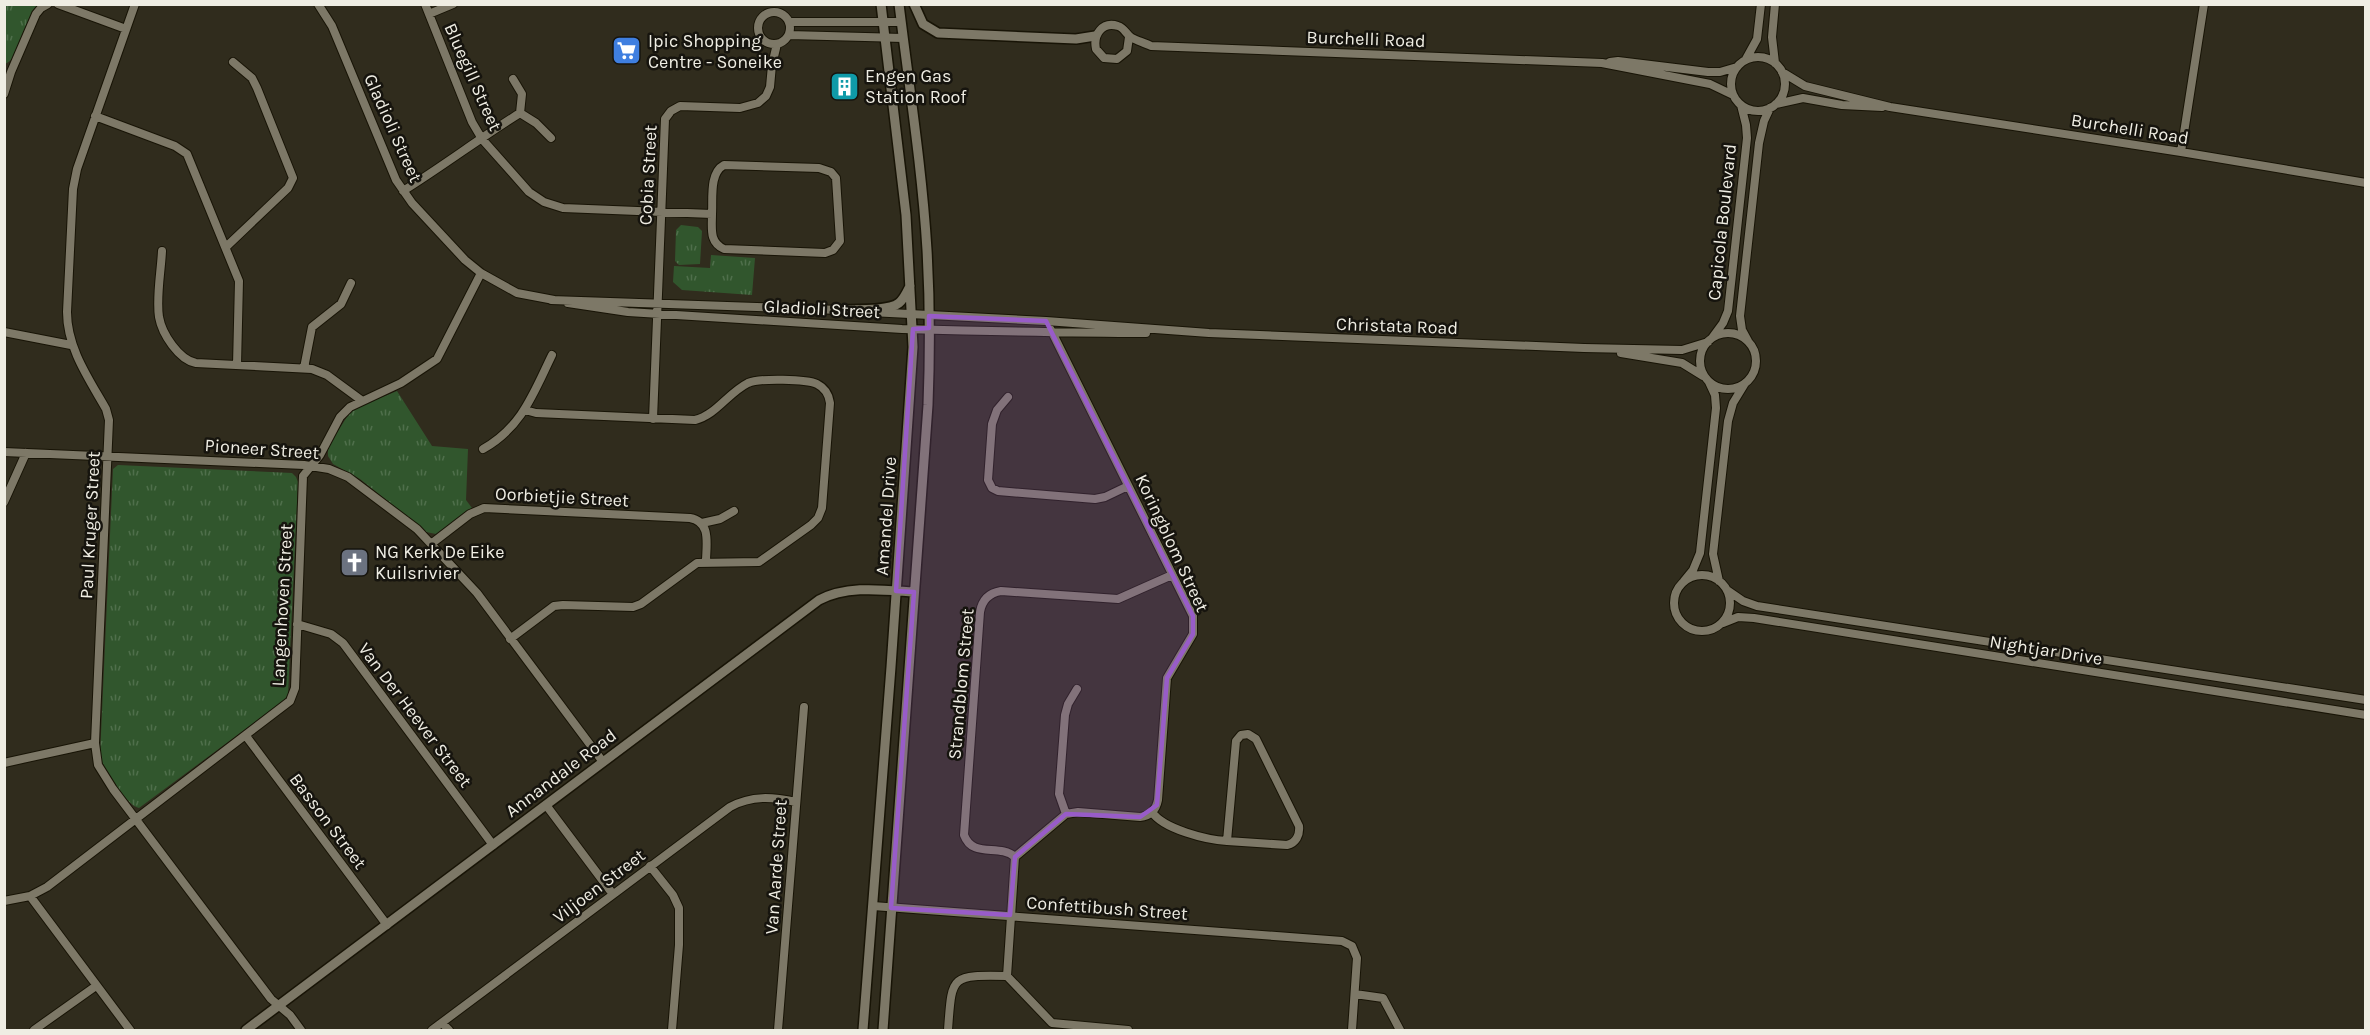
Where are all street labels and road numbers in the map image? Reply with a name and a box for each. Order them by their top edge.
street label: Bluegill Street [439,20,507,135]
street label: Burchelli Road [1306,26,1426,52]
street label: Gladioli Street [359,70,427,186]
street label: Burchelli Road [2069,109,2191,149]
street label: Cobia Street [634,124,662,226]
street label: Capicola Boulevard [1703,143,1741,301]
street label: Gladioli Street [763,295,881,323]
street label: Christata Road [1336,313,1458,339]
street label: Pioneer Street [204,434,320,464]
street label: Paul Kruger Street [75,450,105,599]
street label: Amandel Drive [871,456,901,576]
street label: Koringblom Street [1130,470,1214,616]
street label: Oorbietjie Street [495,483,630,512]
street label: Langenhoven Street [267,523,297,687]
street label: Strandblom Street [943,607,979,761]
street label: Nightjar Drive [1988,630,2104,670]
street label: Van Der Heever Street [353,638,477,792]
street label: Annandale Road [501,724,621,822]
street label: Basson Street [285,769,371,873]
street label: Van Aarde Street [760,799,792,935]
street label: Viljoen Street [549,844,650,928]
street label: Confettibush Street [1026,891,1189,925]

